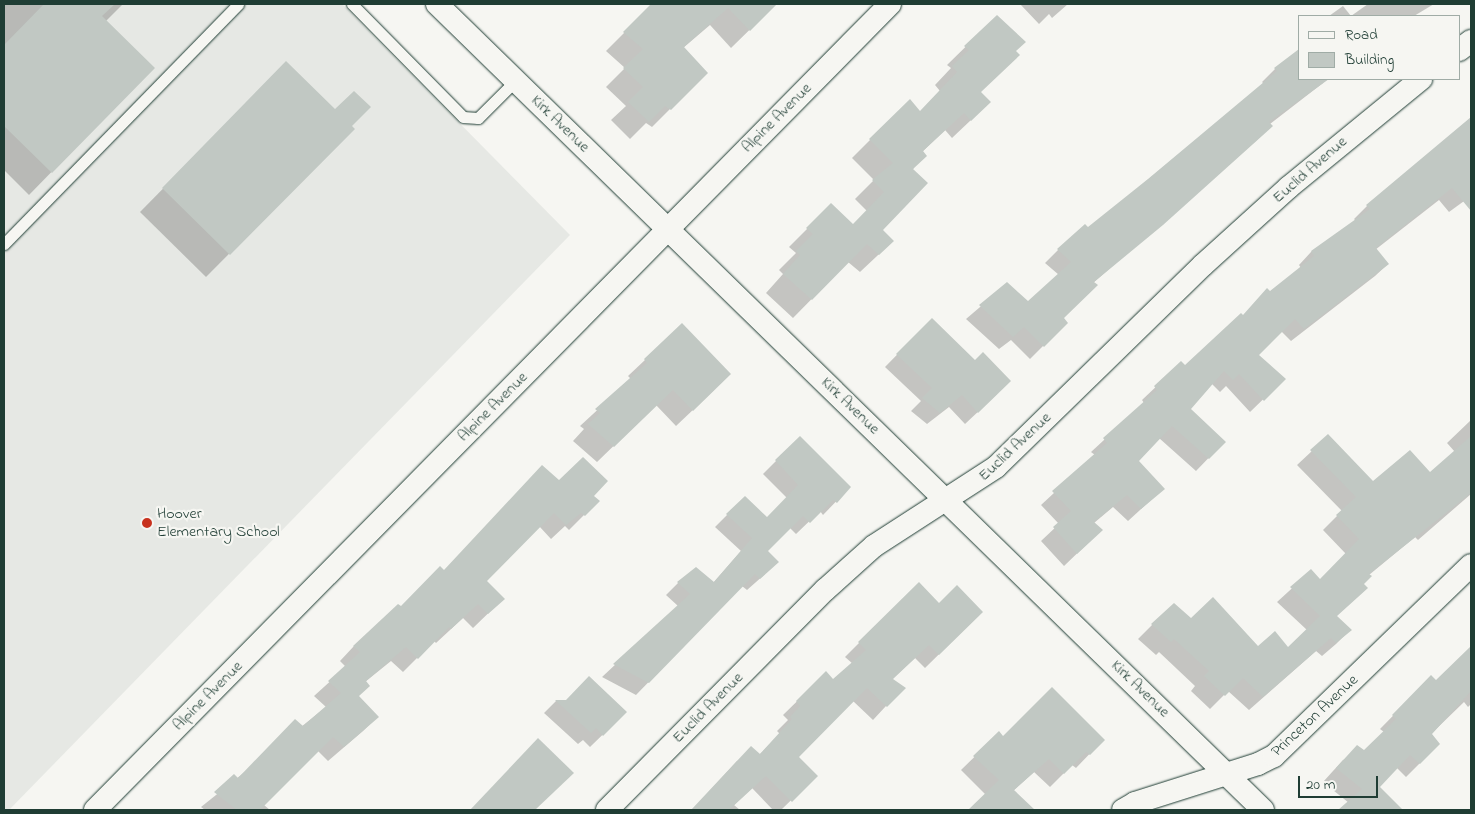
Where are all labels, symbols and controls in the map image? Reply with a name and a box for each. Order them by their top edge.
legend [1298,15,1460,80]
text: Road [1345,24,1378,46]
text: Building [1345,49,1394,71]
street label: Alpine Avenue [738,79,816,157]
street label: Kirk Avenue [527,91,593,157]
street label: Euclid Avenue [1269,132,1351,208]
street label: Alpine Avenue [454,368,532,446]
street label: Kirk Avenue [817,373,883,439]
street label: Euclid Avenue [975,409,1055,485]
place label: Hoover Elementary School [157,504,280,542]
marker: Hoover Elementary School [141,517,153,529]
street label: Kirk Avenue [1107,656,1173,722]
street label: Alpine Avenue [169,657,247,735]
street label: Euclid Avenue [669,669,747,747]
street label: Princeton Avenue [1268,671,1362,761]
scale bar [1300,766,1380,798]
text: 20 m [1306,774,1335,796]

